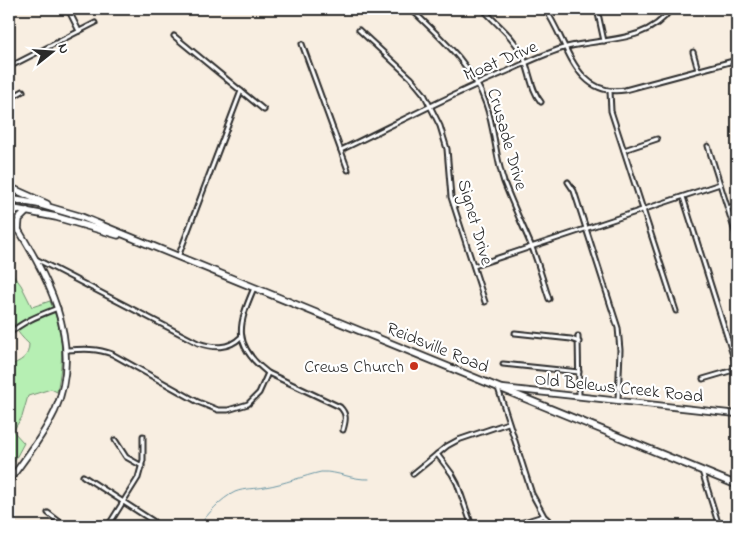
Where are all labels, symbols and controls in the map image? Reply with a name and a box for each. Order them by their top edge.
north arrow [28,28,78,78]
street label: Moat Drive [460,34,543,89]
text: N [52,41,74,56]
street label: Crusade Drive [479,86,533,194]
street label: Signet Drive [448,177,499,270]
street label: Reidsville Road [382,316,492,381]
place label: Crews Church [304,355,404,381]
marker: Crews Church [408,360,420,372]
street label: Old Belews Creek Road [533,367,704,411]

